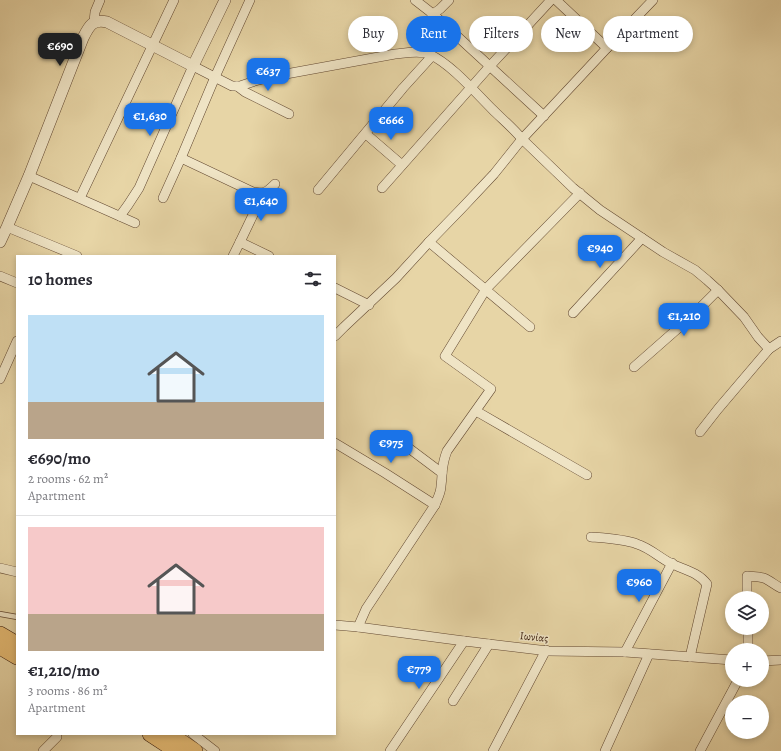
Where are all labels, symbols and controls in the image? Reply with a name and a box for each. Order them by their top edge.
chip: Buy [348,16,398,52]
chip: Rent [406,16,461,52]
chip: Filters [469,16,533,52]
chip: New [541,16,595,52]
chip: Apartment [603,16,693,52]
pin: €690 [36,33,84,67]
text: €690 [47,37,73,54]
pin: €637 [244,58,292,92]
text: €637 [256,62,280,79]
pin: €1,630 [117,103,183,137]
text: €1,630 [133,107,167,124]
pin: €666 [367,107,415,141]
text: €666 [378,111,404,128]
pin: €1,640 [228,188,294,222]
text: €1,640 [244,192,278,209]
pin: €940 [576,235,624,269]
text: €940 [587,239,613,256]
text: 10 homes [28,268,93,291]
icon: filters [302,268,324,290]
pin: €1,210 [651,303,717,337]
text: €1,210 [667,307,701,324]
icon: home [140,341,212,413]
pin: €975 [367,430,415,464]
text: €975 [379,434,403,451]
text: €690/mo [28,447,91,470]
text: 2 rooms · 62 m² [28,470,108,487]
text: Apartment [28,487,86,504]
icon: home [140,553,212,625]
pin: €960 [615,569,663,603]
text: €960 [626,573,652,590]
map controls [725,591,769,739]
button: layers [725,591,769,635]
street label: Ιωνίας [519,628,549,646]
button: + [725,643,769,687]
pin: €779 [395,656,443,690]
text: €1,210/mo [28,659,100,682]
text: €779 [407,660,431,677]
text: 3 rooms · 86 m² [28,682,108,699]
button: − [725,695,769,739]
text: Apartment [28,699,86,716]

